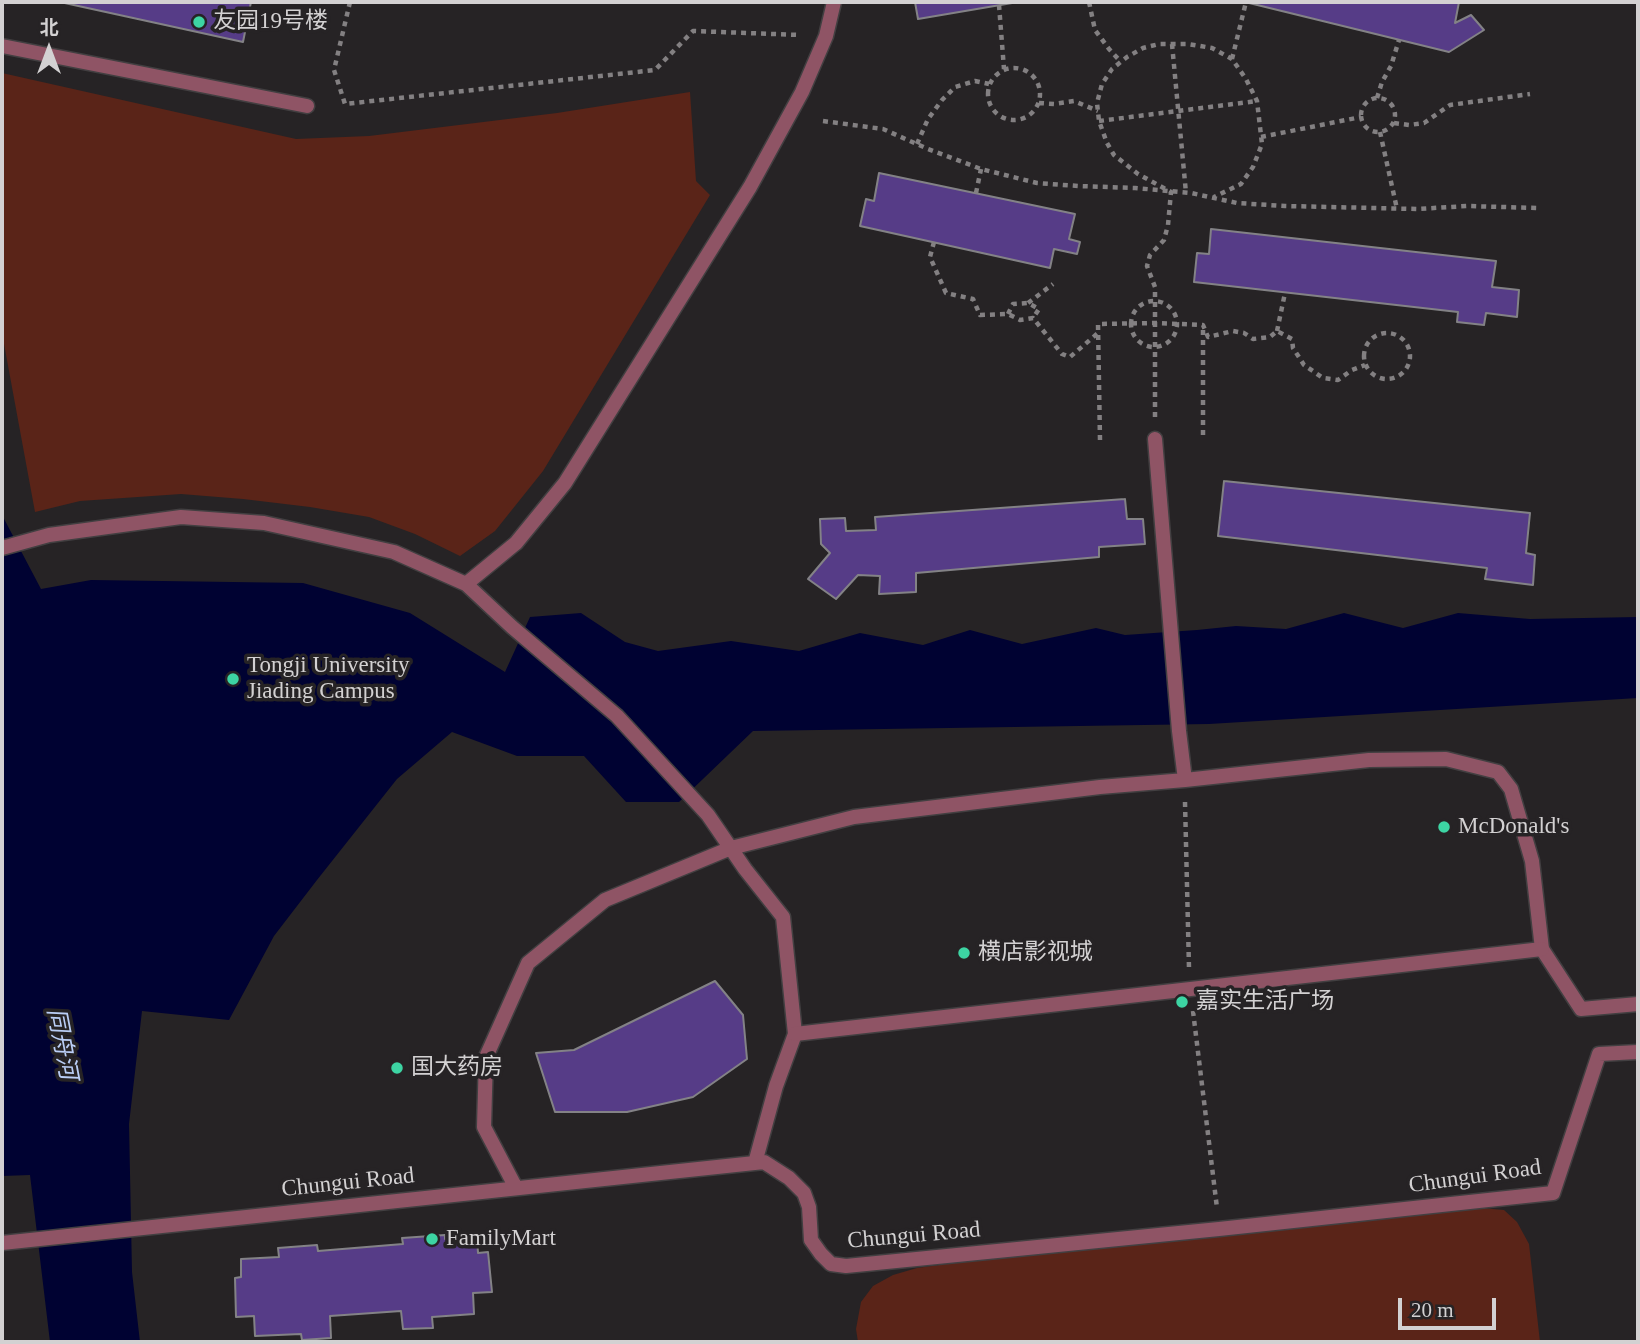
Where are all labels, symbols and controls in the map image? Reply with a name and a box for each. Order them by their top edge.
place label: 友园19号楼 [213,8,328,36]
north arrow [14,14,84,84]
marker: 友园19号楼 [191,14,207,30]
text: 北 [39,17,59,38]
place label: Tongji University Jiading Campus [247,652,410,706]
marker: Tongji University Jiading Campus [225,671,241,687]
place label: McDonald's [1458,813,1569,841]
marker: McDonald's [1436,819,1452,835]
place label: 横店影视城 [978,939,1093,967]
marker: 横店影视城 [956,945,972,961]
place label: 嘉实生活广场 [1196,988,1334,1016]
marker: 嘉实生活广场 [1174,994,1190,1010]
water label: 同舟河 [40,1006,82,1082]
place label: 国大药房 [411,1054,503,1082]
marker: 国大药房 [389,1060,405,1076]
street label: Chungui Road [1407,1154,1543,1200]
street label: Chungui Road [280,1162,416,1204]
street label: Chungui Road [846,1216,982,1256]
place label: FamilyMart [446,1225,556,1253]
marker: FamilyMart [424,1231,440,1247]
scale bar [1402,1284,1500,1328]
text: 20 m [1411,1298,1454,1322]

